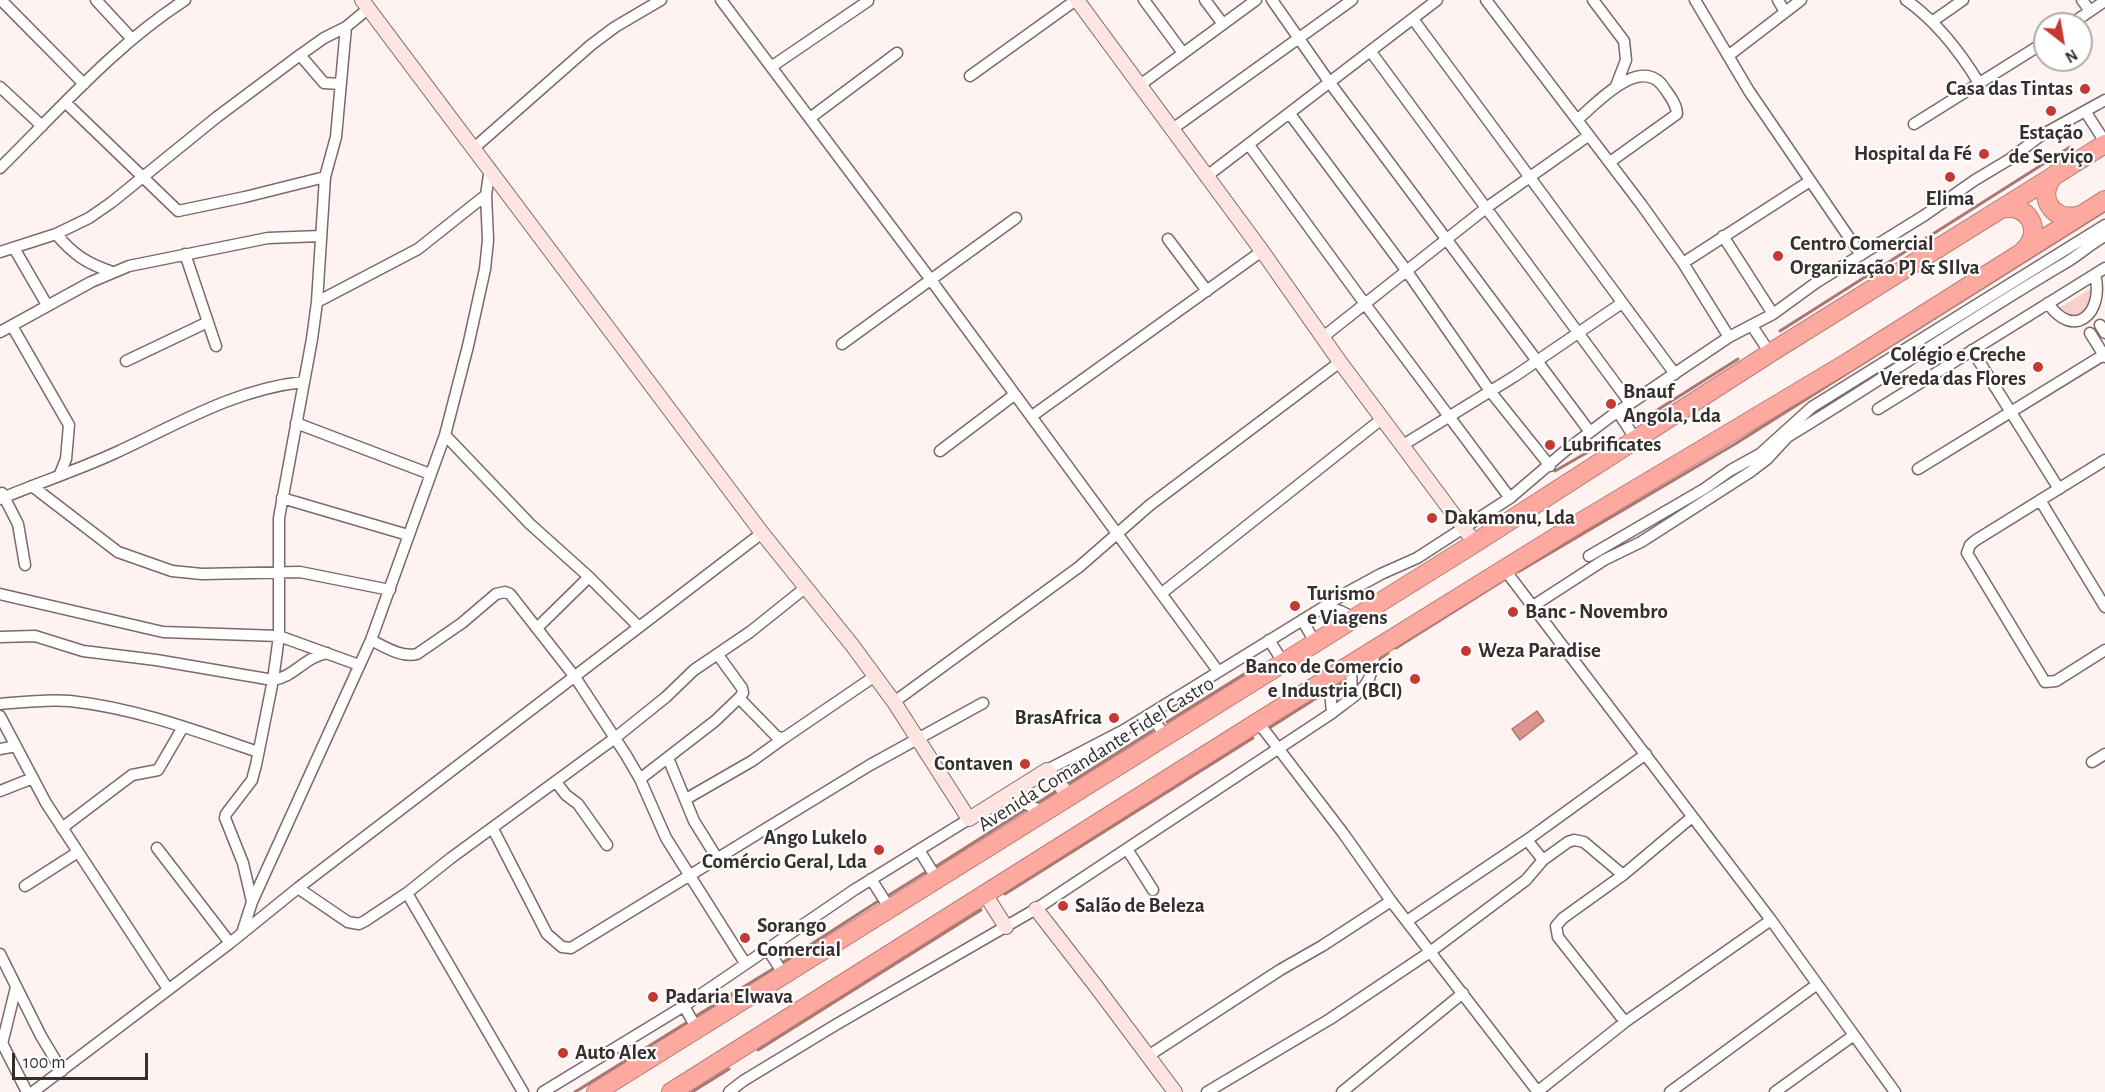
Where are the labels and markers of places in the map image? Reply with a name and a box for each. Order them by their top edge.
place label: Casa das Tintas [1946,76,2073,102]
marker: Casa das Tintas [2078,82,2092,96]
marker: Estação de Serviço [2044,104,2058,118]
place label: Estação de Serviço [2009,120,2093,170]
place label: Hospital da Fé [1854,141,1972,167]
marker: Hospital da Fé [1977,147,1991,161]
marker: Elima [1943,170,1957,184]
place label: Elima [1926,186,1974,212]
place label: Centro Comercial Organização PJ & SIlva [1790,231,1980,281]
marker: Centro Comercial Organização PJ & SIlva [1771,249,1785,263]
place label: Colégio e Creche Vereda das Flores [1880,342,2026,392]
marker: Colégio e Creche Vereda das Flores [2031,360,2045,374]
place label: Bnauf Angola, Lda [1623,379,1721,429]
marker: Bnauf Angola, Lda [1604,397,1618,411]
place label: Lubrificates [1562,432,1661,458]
marker: Lubrificates [1543,438,1557,452]
place label: Dakamonu, Lda [1444,505,1575,531]
marker: Dakamonu, Lda [1425,511,1439,525]
place label: Turismo e Viagens [1307,581,1387,631]
marker: Turismo e Viagens [1288,599,1302,613]
place label: Banc - Novembro [1525,599,1668,625]
marker: Banc - Novembro [1506,605,1520,619]
place label: Weza Paradise [1478,638,1601,664]
marker: Weza Paradise [1459,644,1473,658]
place label: Banco de Comercio e Industria (BCI) [1245,654,1403,704]
marker: Banco de Comercio e Industria (BCI) [1408,672,1422,686]
place label: BrasAfrica [1014,705,1102,731]
marker: BrasAfrica [1107,711,1121,725]
place label: Contaven [934,751,1013,777]
marker: Contaven [1018,757,1032,771]
place label: Ango Lukelo Comércio Geral, Lda [702,825,867,875]
marker: Ango Lukelo Comércio Geral, Lda [872,843,886,857]
place label: Salão de Beleza [1075,893,1205,919]
marker: Salão de Beleza [1056,899,1070,913]
place label: Sorango Comercial [757,913,841,963]
marker: Sorango Comercial [738,931,752,945]
place label: Padaria Elwava [665,984,793,1010]
marker: Padaria Elwava [646,990,660,1004]
place label: Auto Alex [575,1040,657,1066]
marker: Auto Alex [556,1046,570,1060]

